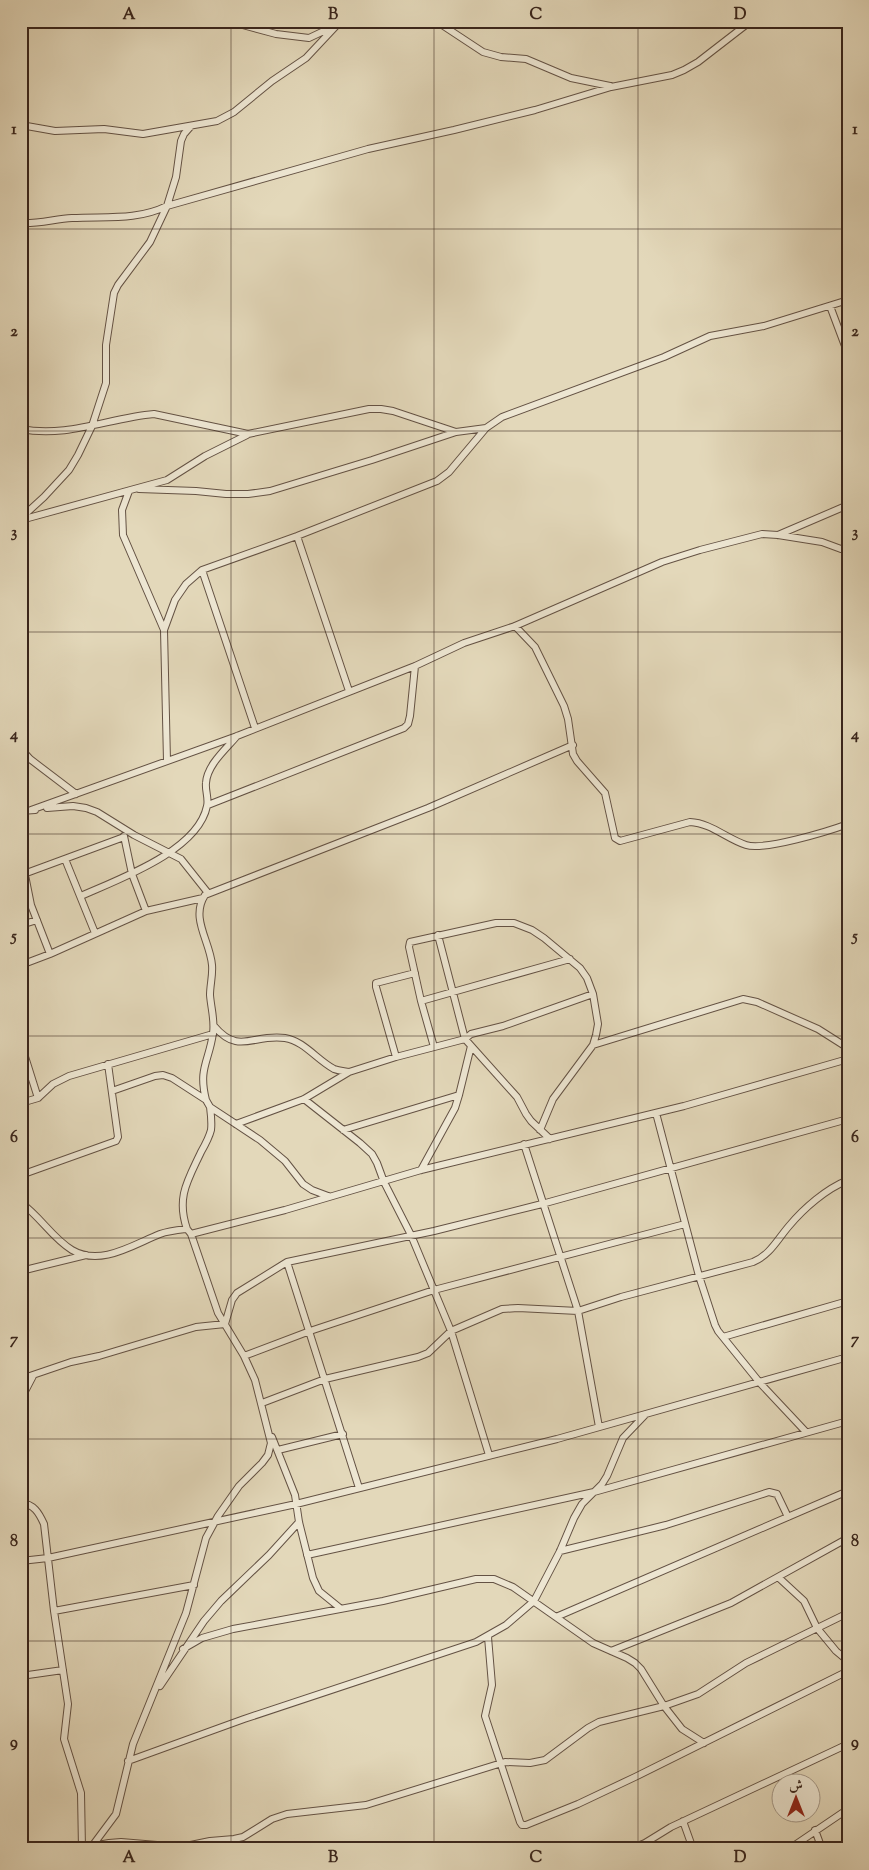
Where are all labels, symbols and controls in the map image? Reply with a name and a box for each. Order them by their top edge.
text: A [123,4,136,27]
text: B [328,4,338,27]
text: C [530,4,543,27]
text: D [734,4,747,27]
text: 1 [11,119,17,142]
text: 1 [852,119,858,142]
text: 2 [10,321,18,344]
text: 2 [851,321,859,344]
text: 3 [11,522,18,545]
text: 3 [852,522,859,545]
text: 4 [9,724,18,747]
text: 4 [850,724,859,747]
text: 5 [9,926,17,949]
text: 5 [850,926,858,949]
text: 6 [10,1127,18,1150]
text: 6 [851,1127,859,1150]
text: 7 [10,1329,19,1352]
text: 7 [851,1329,860,1352]
text: 8 [10,1531,18,1554]
text: 8 [851,1531,859,1554]
text: 9 [10,1732,18,1755]
text: 9 [851,1732,859,1755]
north arrow [772,1772,822,1822]
text: ش [789,1777,803,1797]
text: A [123,1847,136,1870]
text: B [328,1847,338,1870]
text: C [530,1847,543,1870]
text: D [734,1847,747,1870]

